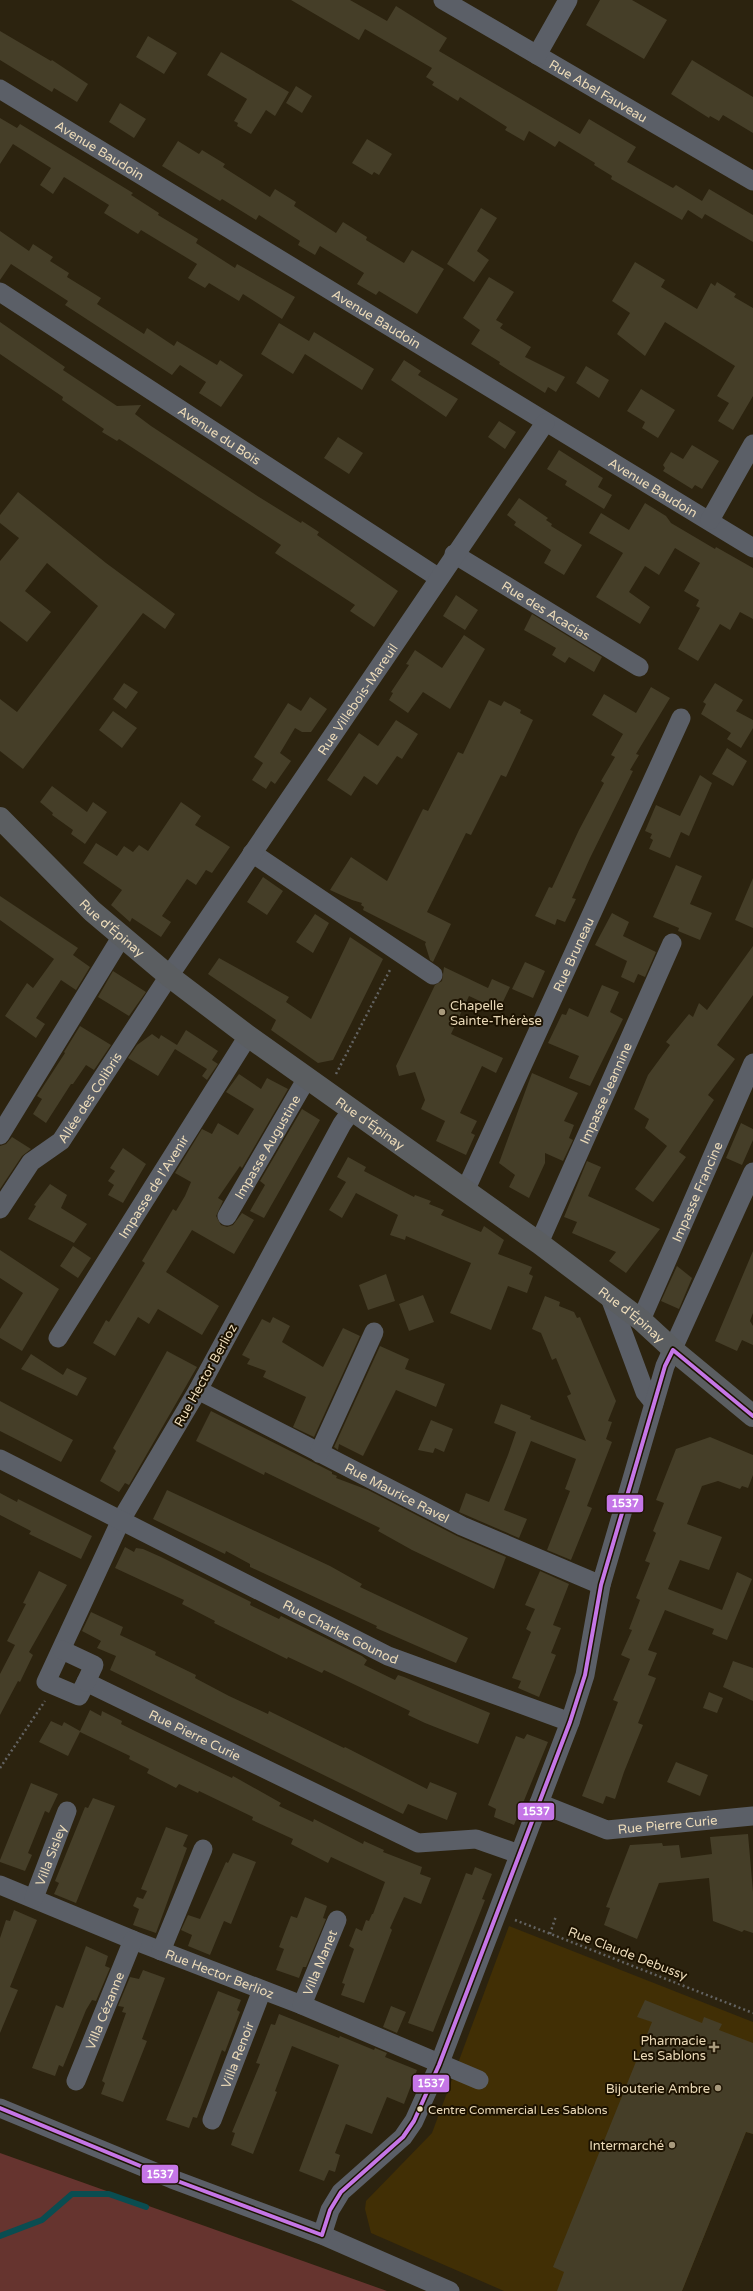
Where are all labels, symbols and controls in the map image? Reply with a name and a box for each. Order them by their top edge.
street label: Rue Abel Fauveau [546,57,650,127]
street label: Avenue Baudoin [52,118,147,184]
street label: Avenue Baudoin [329,286,424,353]
street label: Avenue du Bois [174,403,263,469]
street label: Avenue Baudoin [605,455,700,521]
street label: Rue des Acacias [499,578,593,644]
street label: Rue Villebois-Mareuil [315,641,402,758]
street label: Rue d'Épinay [76,896,147,961]
street label: Rue Bruneau [550,915,598,995]
place label: Chapelle Sainte-Thérèse [450,998,542,1029]
marker: Chapelle Sainte-Thérèse [437,1007,447,1017]
street label: Impasse Jeannine [577,1040,636,1147]
street label: Allée des Colibris [55,1050,126,1146]
street label: Impasse Augustine [232,1092,304,1202]
street label: Rue d'Épinay [332,1094,407,1154]
street label: Impasse de l'Avenir [116,1132,193,1242]
street label: Impasse Francine [669,1140,727,1245]
street label: Rue d'Épinay [595,1284,668,1347]
street label: Rue Hector Berlioz [171,1321,241,1430]
street label: Rue Maurice Ravel [342,1460,452,1527]
line badge: 1537 [606,1494,644,1513]
text: 1537 [611,1497,639,1510]
street label: Rue Charles Gounod [280,1597,400,1668]
street label: Rue Pierre Curie [146,1707,243,1765]
line badge: 1537 [517,1802,555,1821]
text: 1537 [522,1805,550,1818]
street label: Rue Pierre Curie [617,1812,718,1838]
street label: Villa Sisley [32,1822,70,1888]
street label: Rue Claude Debussy [566,1924,690,1984]
street label: Villa Manet [300,1928,341,1998]
street label: Rue Hector Berlioz [163,1946,276,2002]
street label: Villa Cézanne [83,1970,128,2052]
street label: Villa Renoir [218,2019,258,2091]
place label: Pharmacie Les Sablons [633,2033,706,2064]
marker: Pharmacie Les Sablons [709,2042,719,2052]
line badge: 1537 [412,2074,450,2093]
text: 1537 [417,2077,445,2090]
place label: Bijouterie Ambre [606,2081,710,2097]
marker: Bijouterie Ambre [713,2083,723,2093]
place label: Centre Commercial Les Sablons [428,2103,608,2117]
marker: Centre Commercial Les Sablons [415,2104,425,2114]
place label: Intermarché [589,2138,664,2154]
marker: Intermarché [667,2140,677,2150]
line badge: 1537 [141,2164,179,2184]
text: 1537 [146,2168,174,2181]

